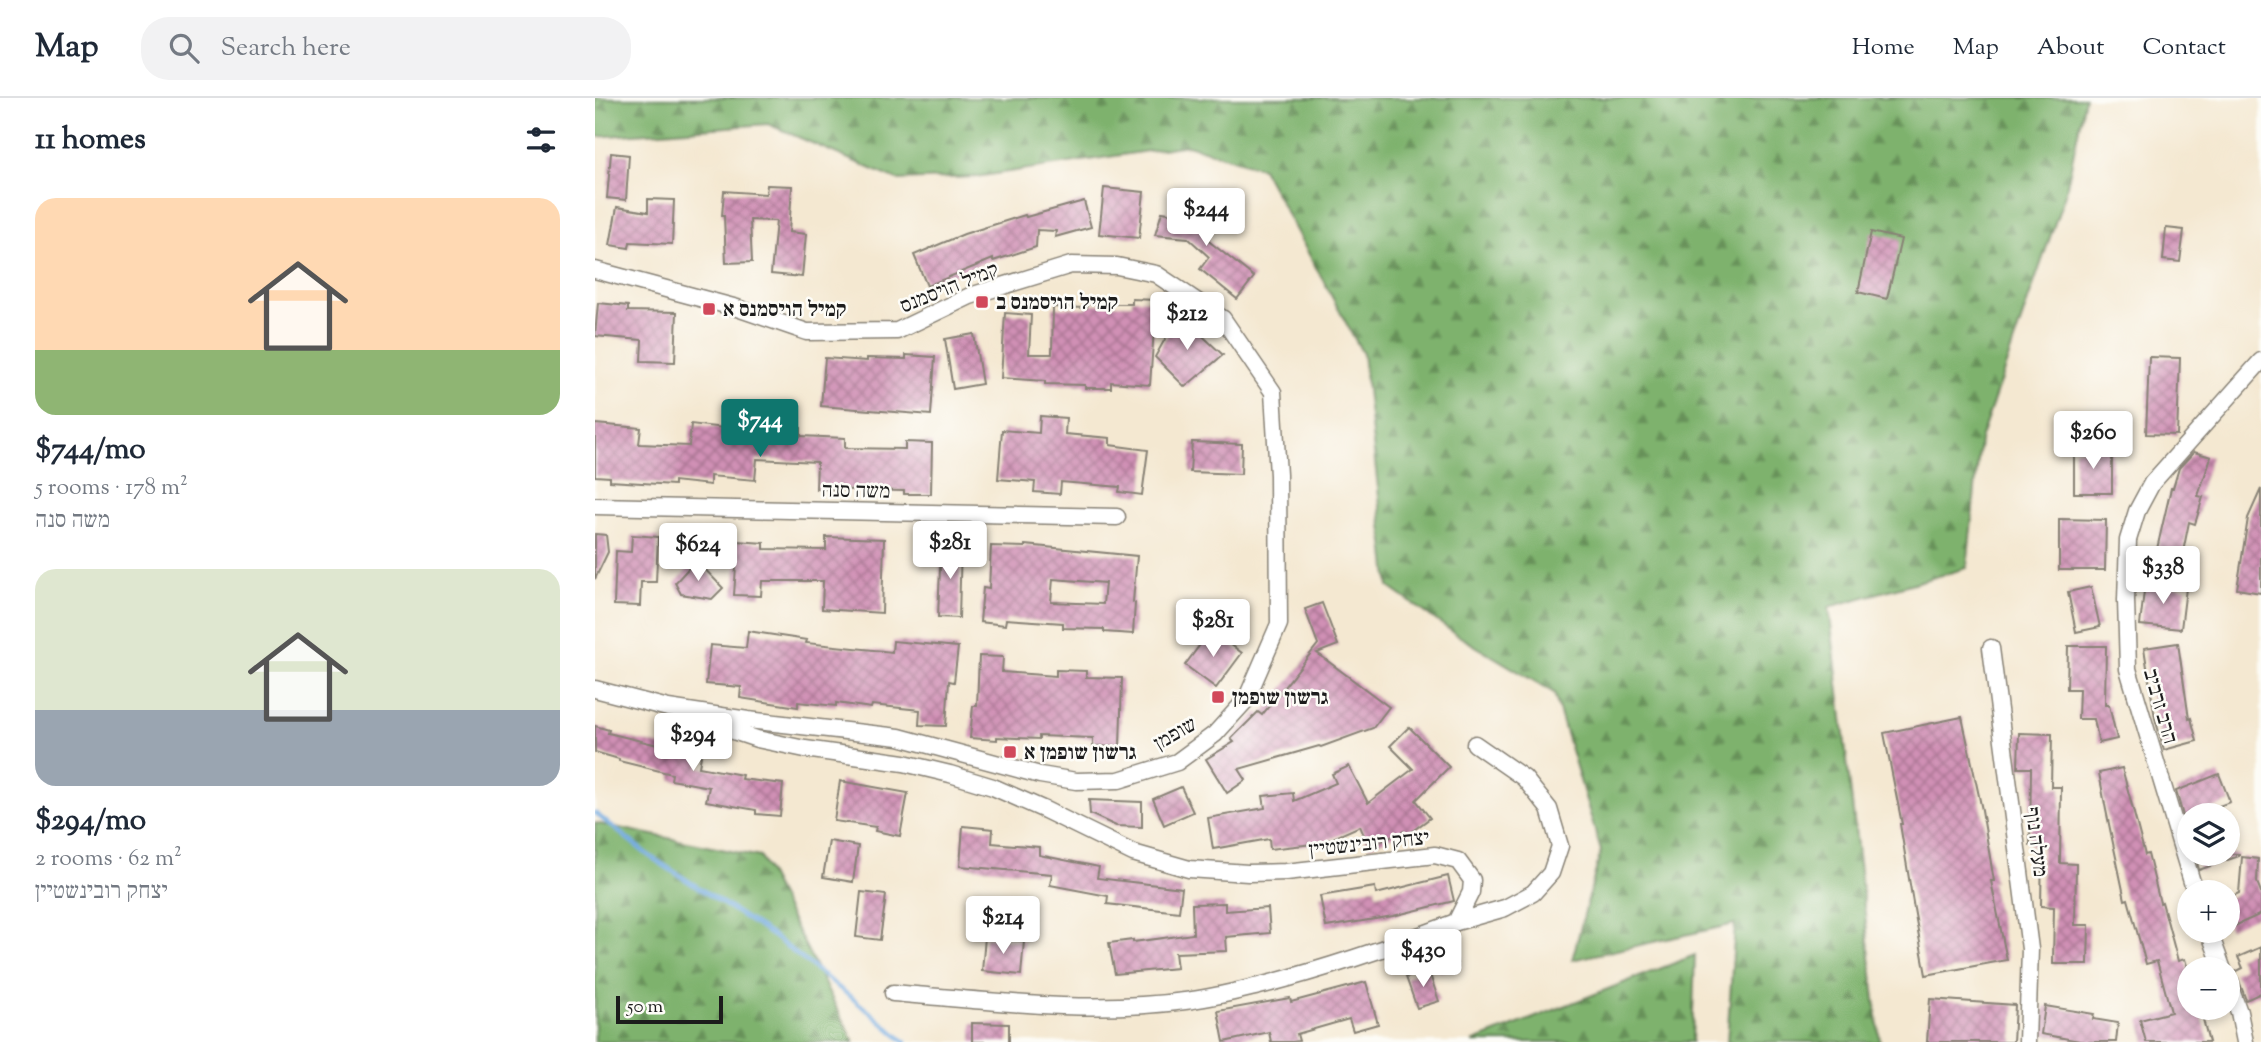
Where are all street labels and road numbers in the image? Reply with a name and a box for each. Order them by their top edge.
street label: קמיל הויסמנס [896,255,1004,322]
street label: משה סנה [821,476,890,508]
street label: הרב זרביב [2134,665,2184,748]
street label: שופמן [1149,710,1203,759]
street label: מעלה נוף [2016,806,2054,879]
street label: יצחק רובינשטיין [1307,824,1431,866]

